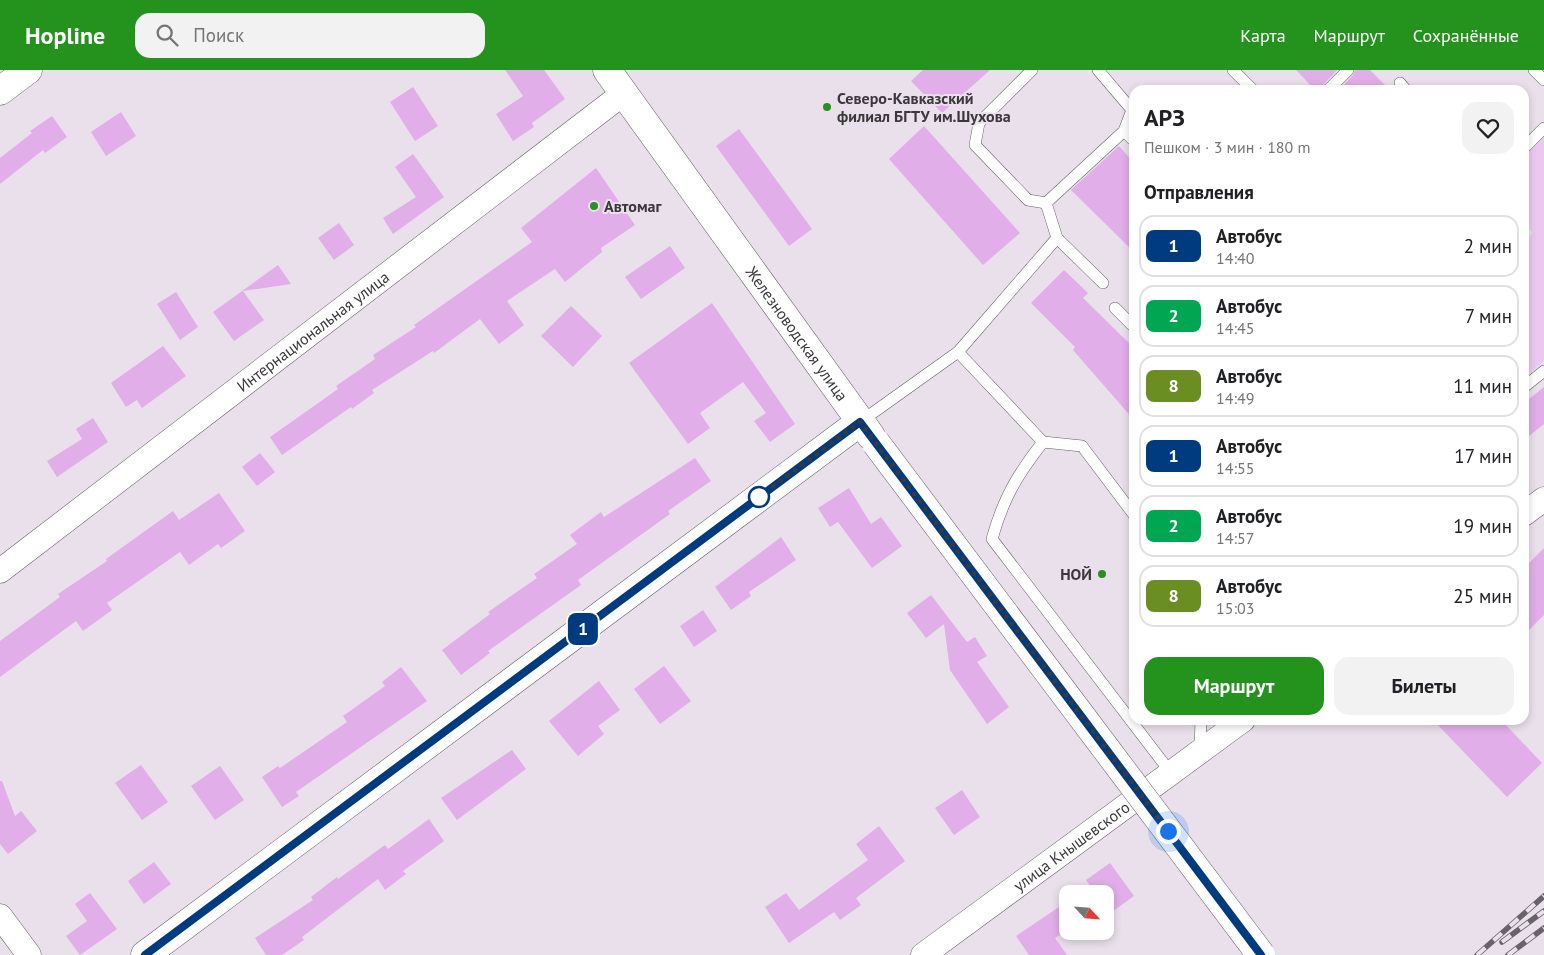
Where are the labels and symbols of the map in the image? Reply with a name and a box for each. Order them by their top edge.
place label: Северо-Кавказский филиал БГТУ им.Шухова [837,88,1011,126]
marker: Северо-Кавказский филиал БГТУ им.Шухова [821,101,833,113]
place label: Автомаг [604,196,663,216]
marker: Автомаг [588,200,600,212]
street label: Железноводская улица [741,262,852,405]
street label: Интернациональная улица [233,267,393,396]
unlabelled marker [748,486,770,508]
place label: НОЙ [1060,564,1092,584]
marker: НОЙ [1096,568,1108,580]
line badge: 1 [567,613,599,645]
street label: улица Кнышевского [1009,797,1133,895]
your location [1156,819,1181,844]
north arrow [1059,885,1114,940]

